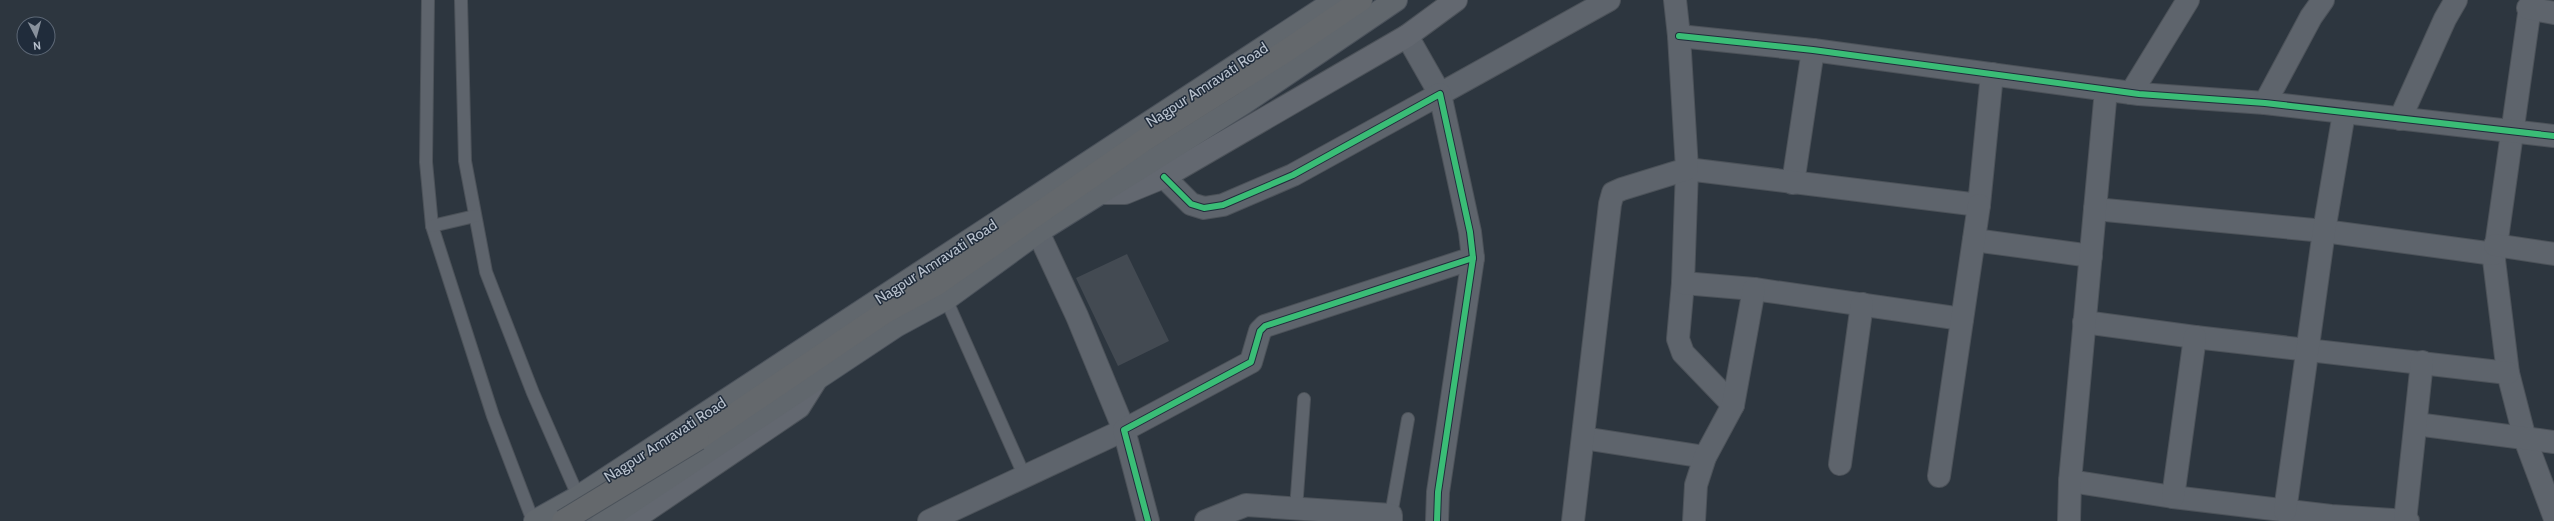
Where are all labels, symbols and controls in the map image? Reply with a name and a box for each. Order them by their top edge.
north arrow [16,16,56,56]
text: N [32,39,42,53]
street label: Nagpur Amravati Road [1143,39,1271,131]
street label: Nagpur Amravati Road [872,216,1000,308]
street label: Nagpur Amravati Road [601,394,729,486]

